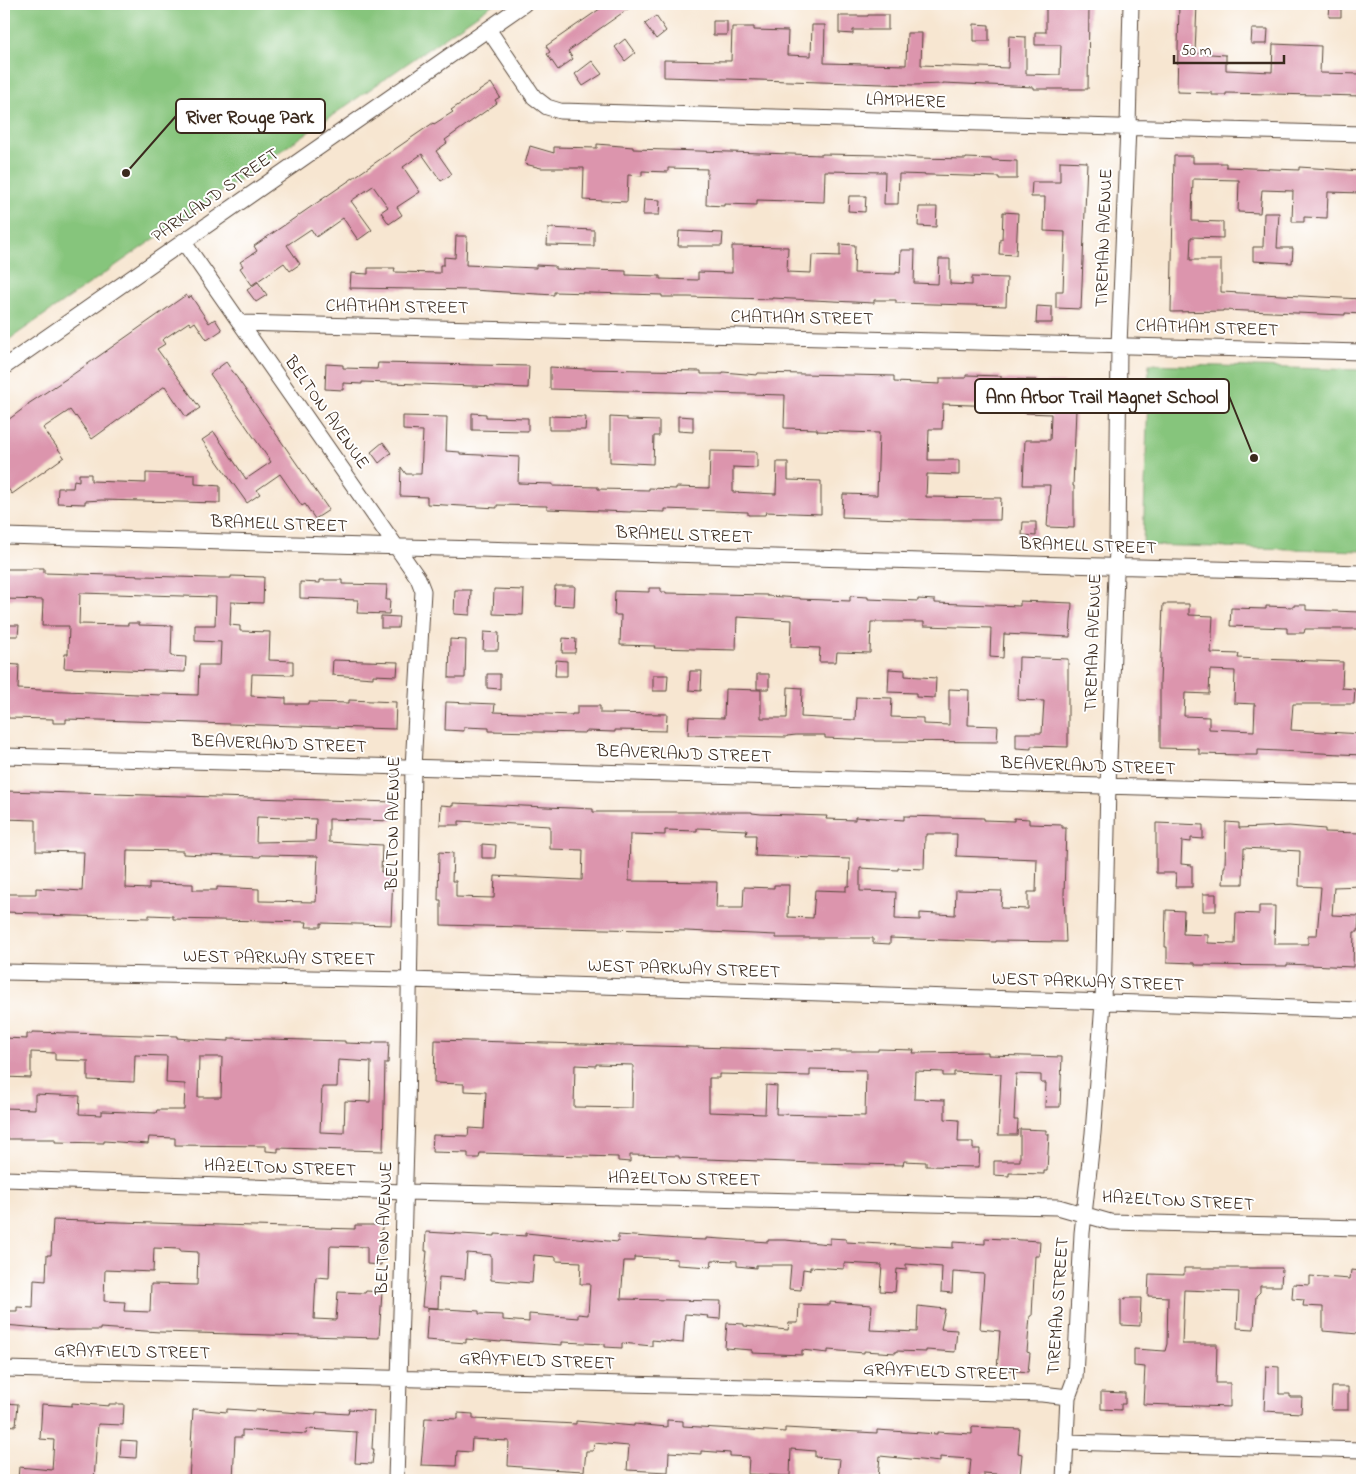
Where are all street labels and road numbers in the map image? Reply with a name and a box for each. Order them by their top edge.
street label: LAMPHERE [865,88,947,116]
street label: PARKLAND STREET [147,142,285,250]
street label: TIREMAN AVENUE [1090,168,1120,308]
street label: CHATHAM STREET [325,294,469,322]
street label: CHATHAM STREET [730,305,874,333]
street label: CHATHAM STREET [1135,314,1279,344]
street label: BELTON AVENUE [277,350,375,475]
street label: BRAMELL STREET [209,510,348,540]
street label: BRAMELL STREET [614,521,753,551]
street label: BRAMELL STREET [1018,532,1157,562]
street label: TIREMAN AVENUE [1079,573,1109,713]
street label: BEAVERLAND STREET [190,729,367,761]
street label: BEAVERLAND STREET [595,739,772,771]
street label: BEAVERLAND STREET [999,751,1176,783]
street label: BELTON AVENUE [380,756,408,891]
street label: WEST PARKWAY STREET [183,944,375,974]
street label: WEST PARKWAY STREET [588,954,780,986]
street label: WEST PARKWAY STREET [992,967,1184,999]
street label: HAZELTON STREET [204,1153,356,1185]
street label: BELTON AVENUE [370,1161,400,1296]
street label: HAZELTON STREET [608,1166,760,1194]
street label: HAZELTON STREET [1101,1185,1255,1219]
street label: TIREMAN STREET [1041,1236,1077,1376]
street label: GRAYFIELD STREET [54,1339,210,1367]
street label: GRAYFIELD STREET [459,1346,615,1378]
street label: GRAYFIELD STREET [863,1357,1019,1389]

